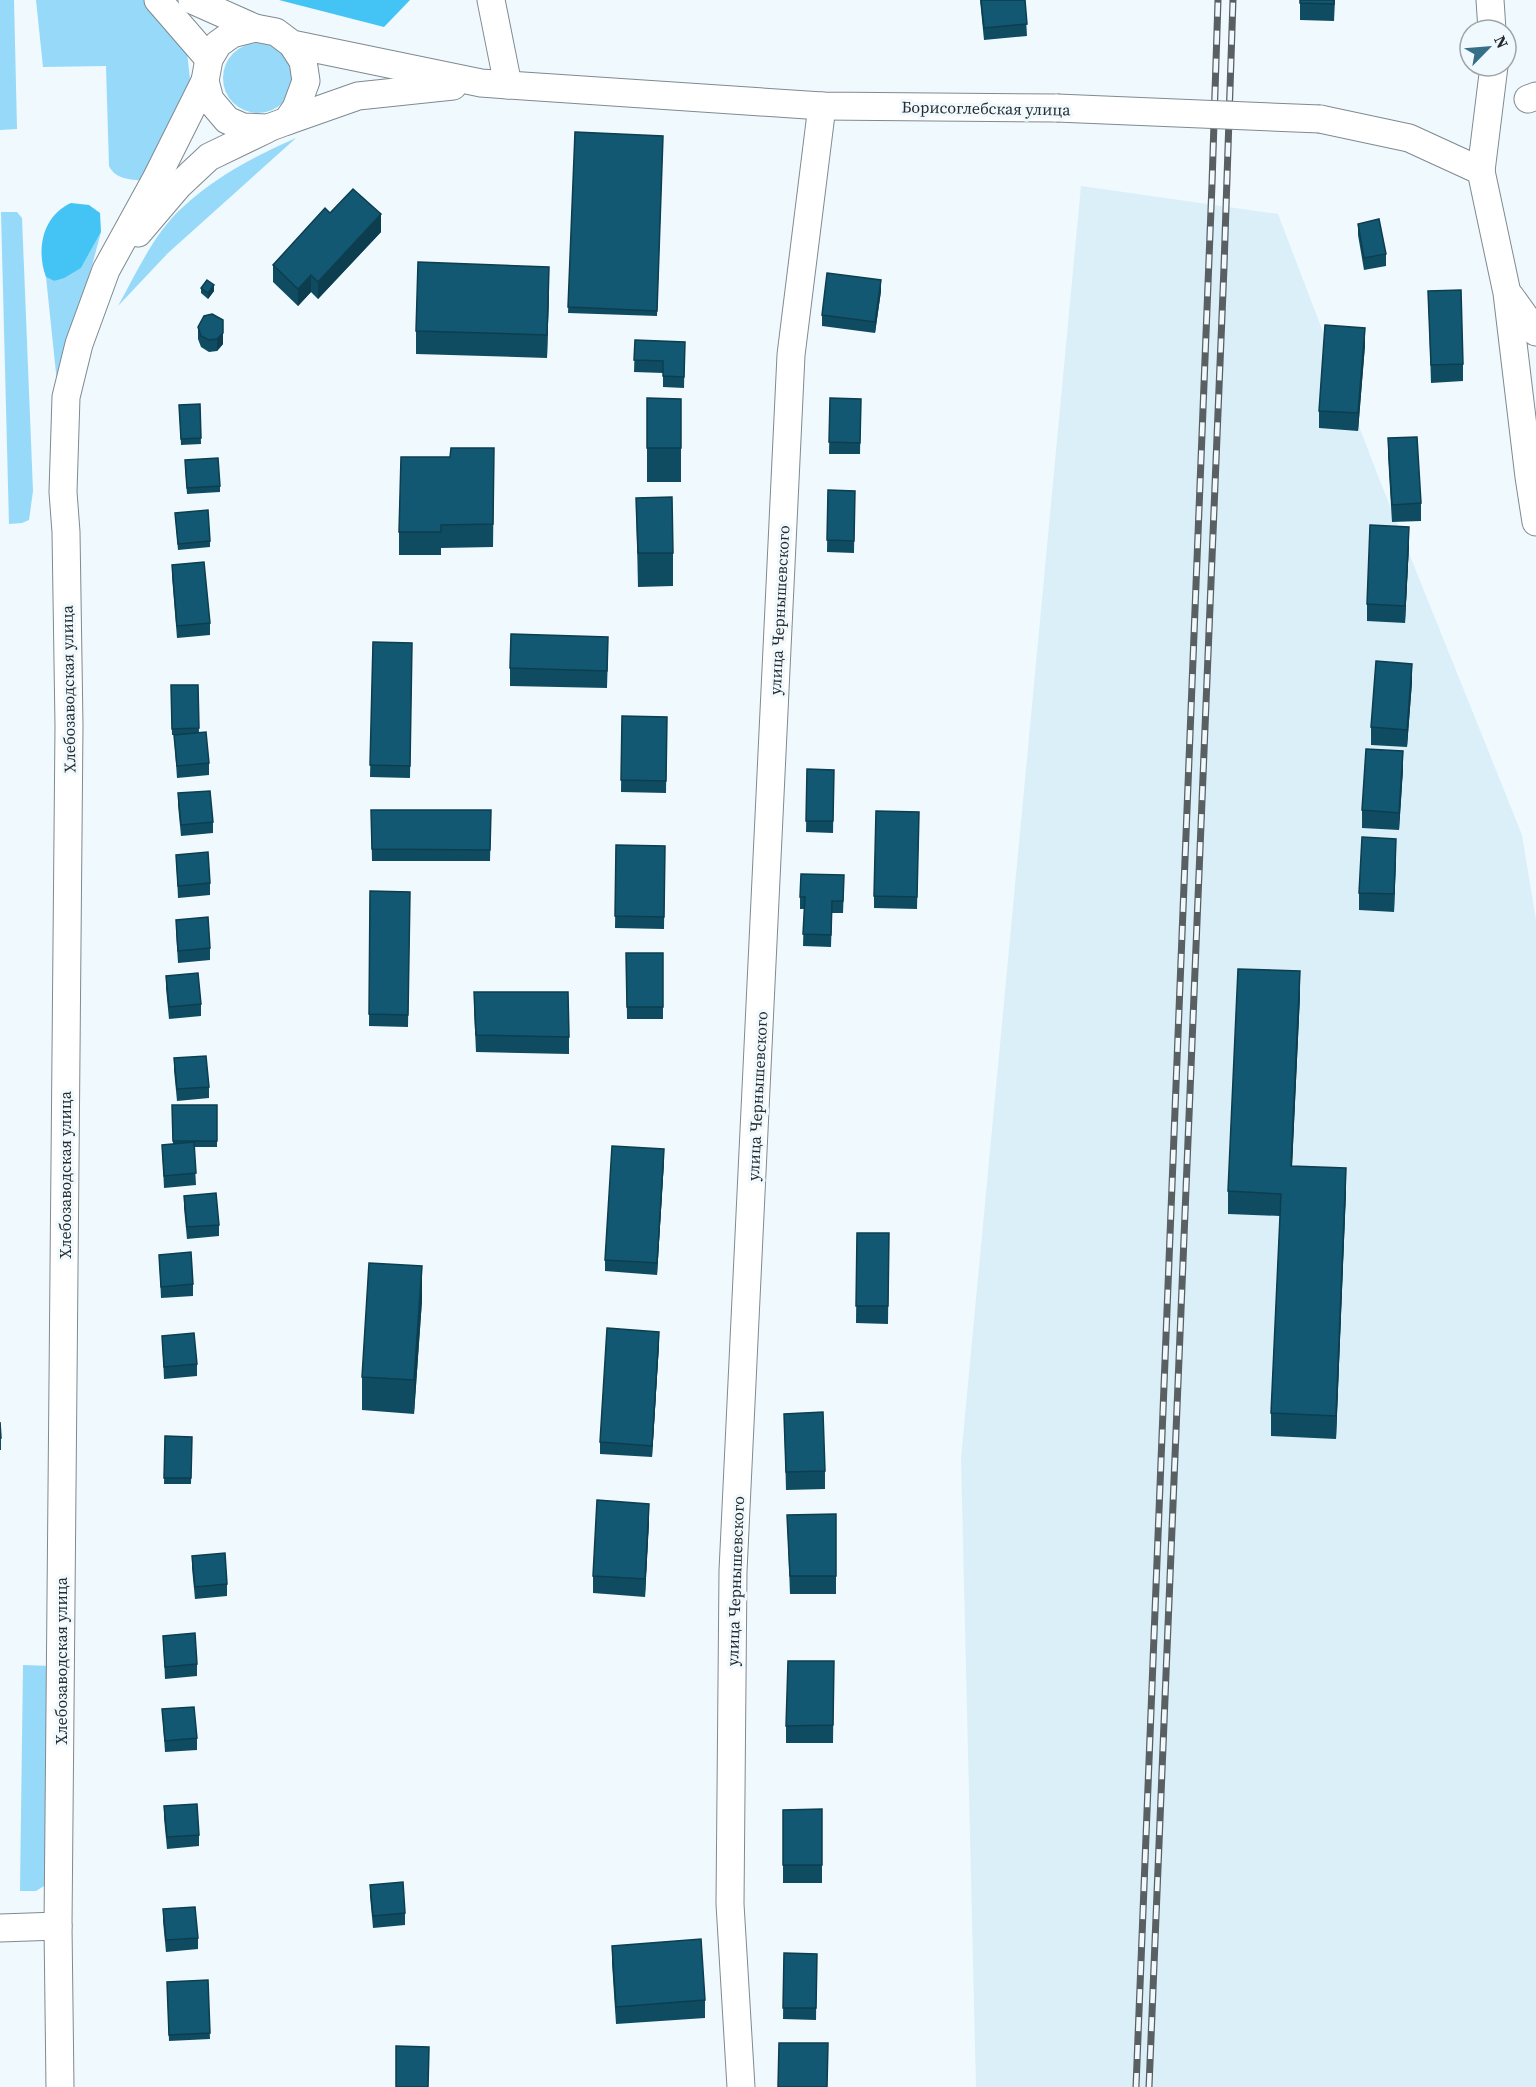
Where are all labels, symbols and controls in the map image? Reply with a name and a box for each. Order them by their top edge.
north arrow [1458,18,1518,78]
text: N [1489,32,1514,52]
street label: Борисоглебская улица [901,96,1072,120]
street label: улица Чернышевского [764,524,794,696]
street label: Хлебозаводская улица [56,604,80,773]
street label: улица Чернышевского [742,1010,772,1182]
street label: Хлебозаводская улица [54,1090,76,1259]
street label: улица Чернышевского [721,1495,749,1666]
street label: Хлебозаводская улица [50,1576,72,1745]

